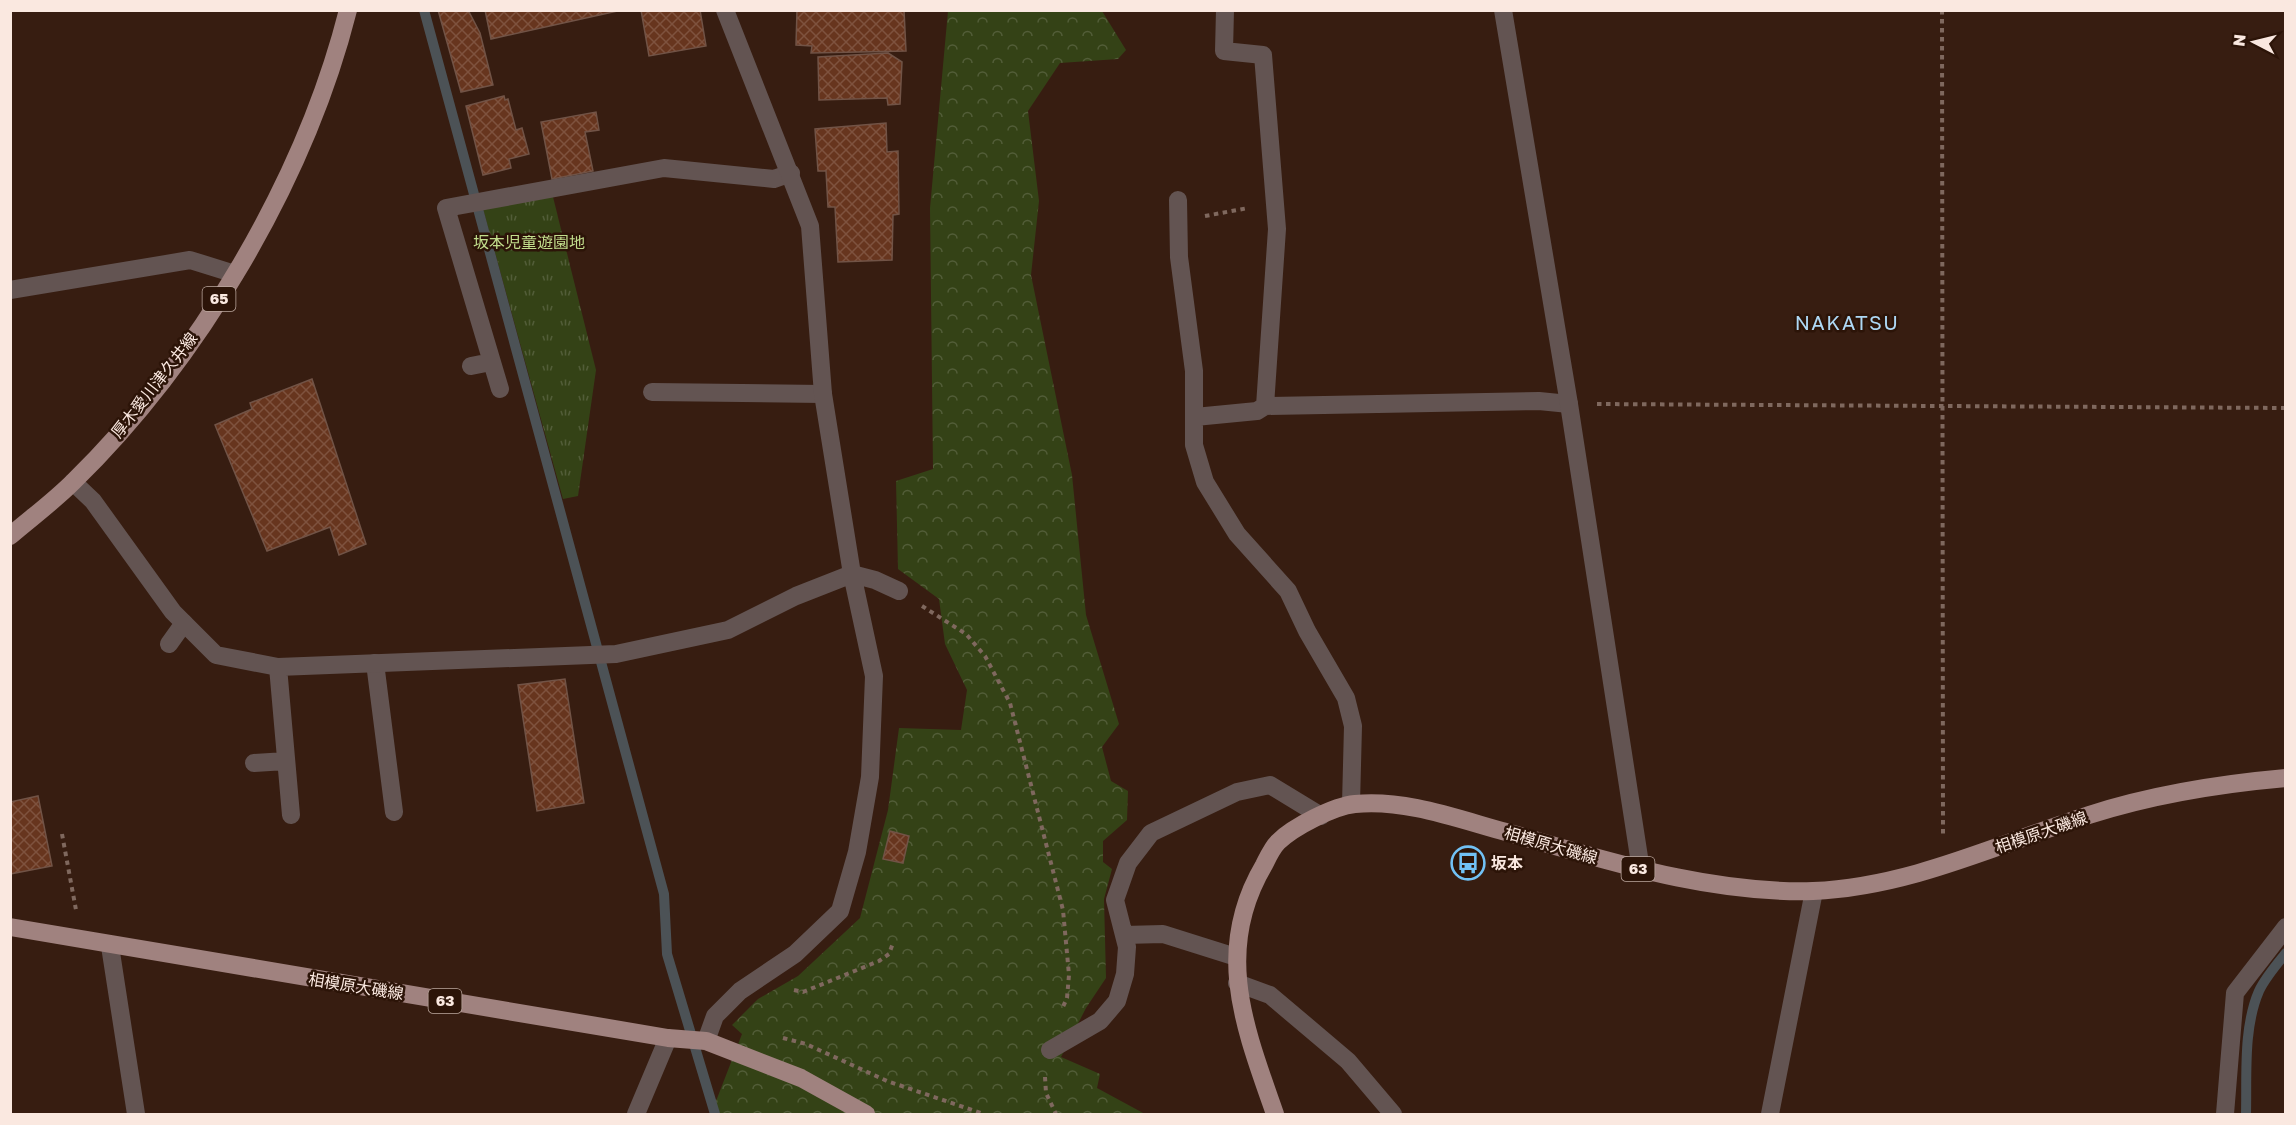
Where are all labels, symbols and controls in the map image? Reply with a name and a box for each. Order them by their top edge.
north arrow [2224,12,2284,72]
text: N [2228,33,2250,47]
park label: 坂本児童遊園地 [473,232,585,252]
road number: 65 [202,287,236,311]
district label: NAKATSU [1795,310,1899,334]
street label: 厚木愛川津久井線 [107,328,201,442]
street label: 相模原大磯線 [1992,807,2090,857]
street label: 相模原大磯線 [1502,822,1600,868]
bus stop icon: 坂本 [1450,845,1486,881]
place label: 坂本 [1491,853,1523,873]
road number: 63 [1622,857,1654,881]
street label: 相模原大磯線 [307,969,405,1003]
road number: 63 [428,989,462,1013]

